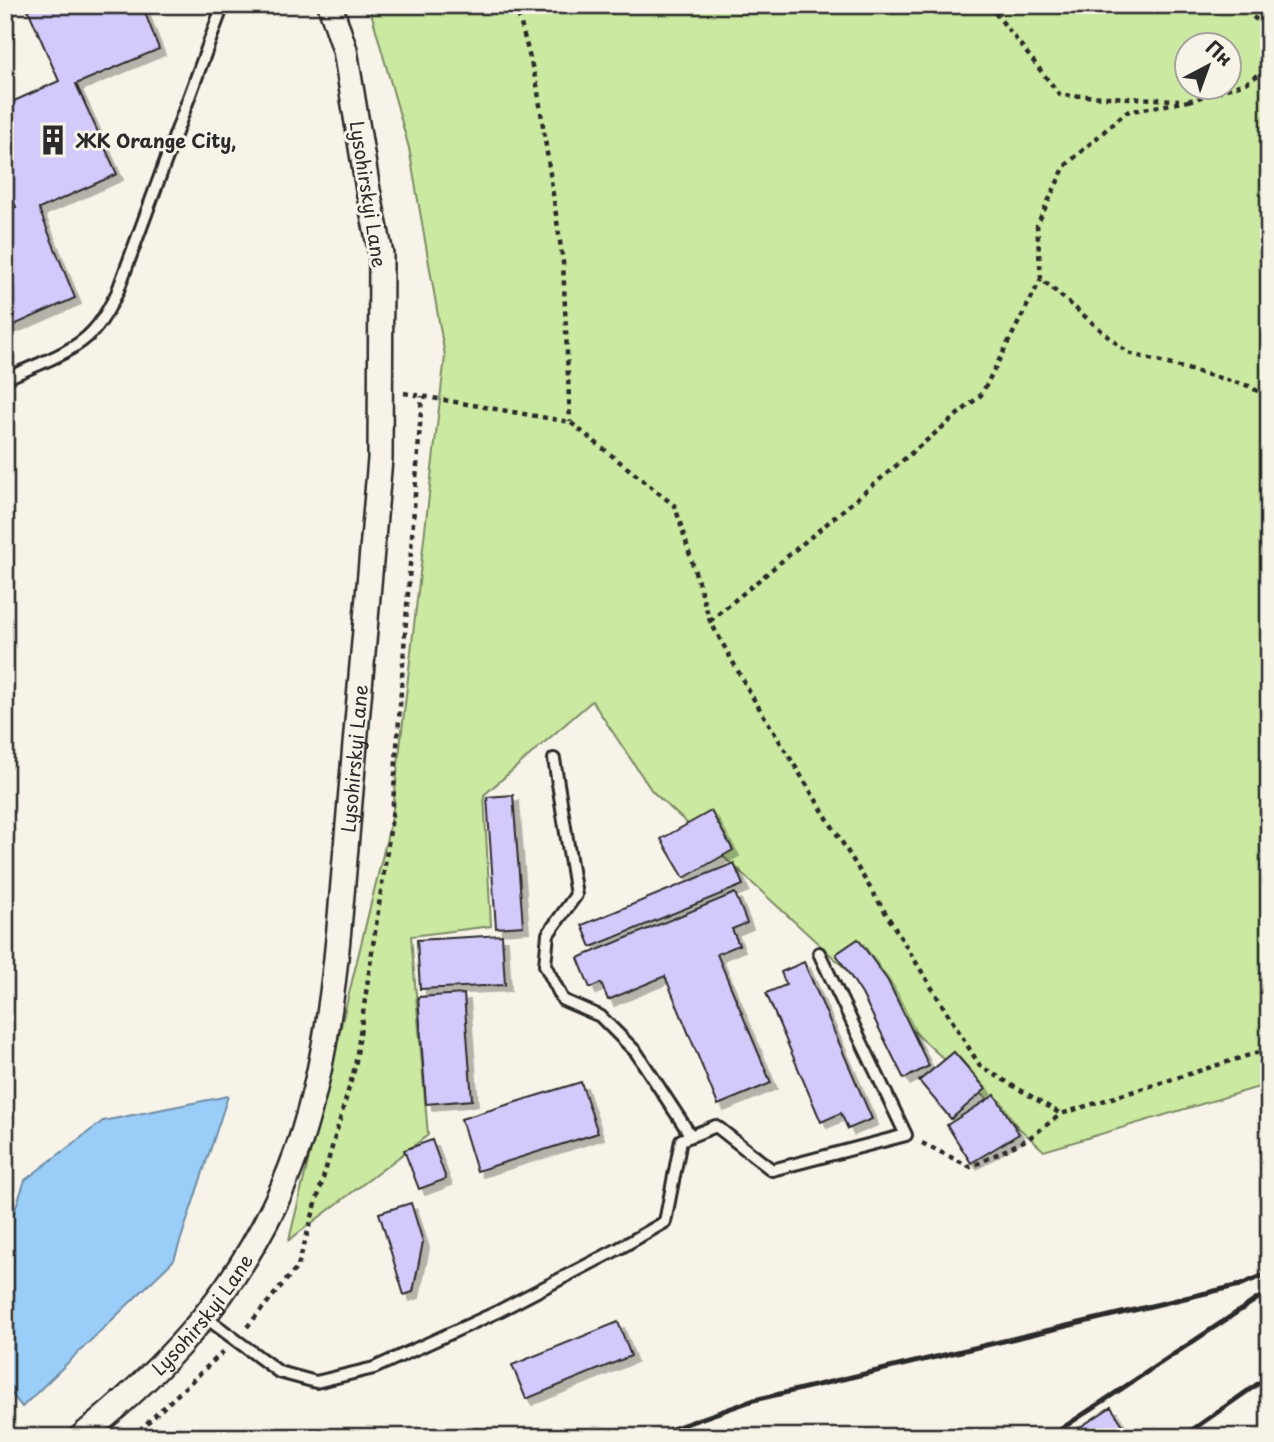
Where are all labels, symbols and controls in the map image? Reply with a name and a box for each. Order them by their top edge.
north arrow [1172,32,1242,102]
text: Пн [1200,33,1239,72]
street label: Lysohirskyi Lane [344,118,394,270]
building icon: ЖК Orange City, [36,123,70,157]
place label: ЖК Orange City, [75,126,236,154]
street label: Lysohirskyi Lane [333,683,374,834]
street label: Lysohirskyi Lane [145,1248,259,1381]

